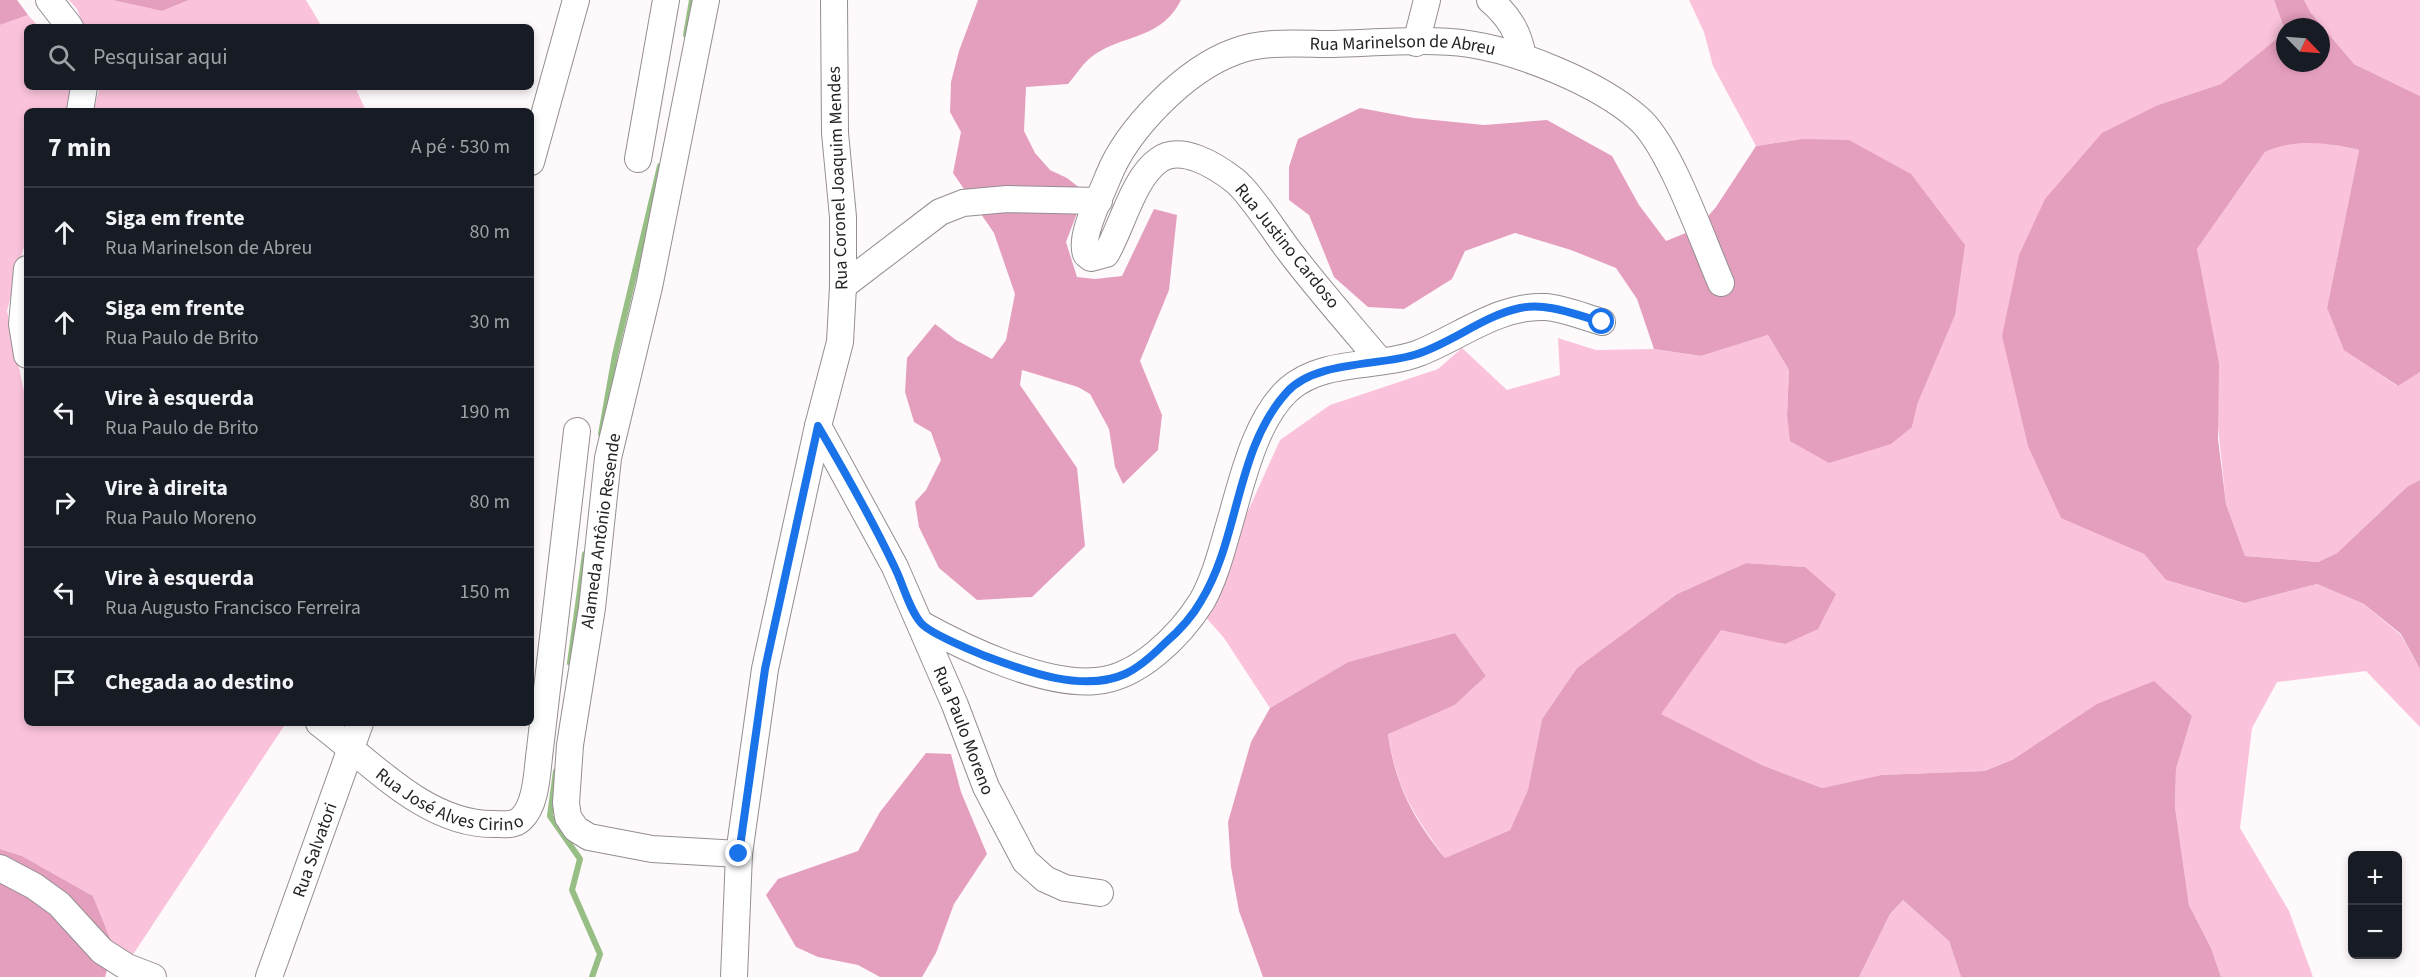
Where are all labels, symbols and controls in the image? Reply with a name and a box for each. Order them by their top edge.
north arrow [2276,18,2330,72]
search box [24,24,534,90]
street label: Rua Marinelson de Abreu [1309,29,1498,62]
icon: search [45,41,78,74]
text: Pesquisar aqui [93,41,228,73]
street label: Rua Coronel Joaquim Mendes [822,66,854,290]
text: 7 min [48,129,111,166]
text: A pé · 530 m [411,133,510,161]
street label: Rua Justino Cardoso [1229,178,1345,314]
text: Siga em frente [105,202,245,234]
icon: ahead [48,216,81,249]
text: 80 m [470,218,510,246]
text: Rua Marinelson de Abreu [105,234,312,262]
text: Siga em frente [105,292,245,324]
icon: ahead [48,306,81,339]
text: 30 m [470,308,510,336]
route start [1588,308,1614,334]
text: Rua Paulo de Brito [105,324,259,352]
text: Vire à esquerda [105,382,254,414]
icon: left [48,396,81,429]
text: 190 m [460,398,510,426]
text: Rua Paulo de Brito [105,414,259,442]
street label: Alameda Antônio Resende [575,432,627,630]
text: Vire à direita [105,472,228,504]
icon: right [48,486,81,519]
text: 80 m [470,488,510,516]
text: Rua Paulo Moreno [105,504,257,532]
text: Vire à esquerda [105,562,254,594]
icon: left [48,576,81,609]
text: 150 m [460,578,510,606]
text: Rua Augusto Francisco Ferreira [105,594,361,622]
street label: Rua Paulo Moreno [927,662,1001,799]
icon: arrive [48,666,81,699]
text: Chegada ao destino [105,666,294,698]
street label: Rua José Alves Cirino [370,762,528,837]
street label: Rua Salvatori [286,799,343,901]
route end [725,840,751,866]
map controls [2348,851,2402,959]
button: + [2348,851,2402,905]
button: − [2348,905,2402,959]

